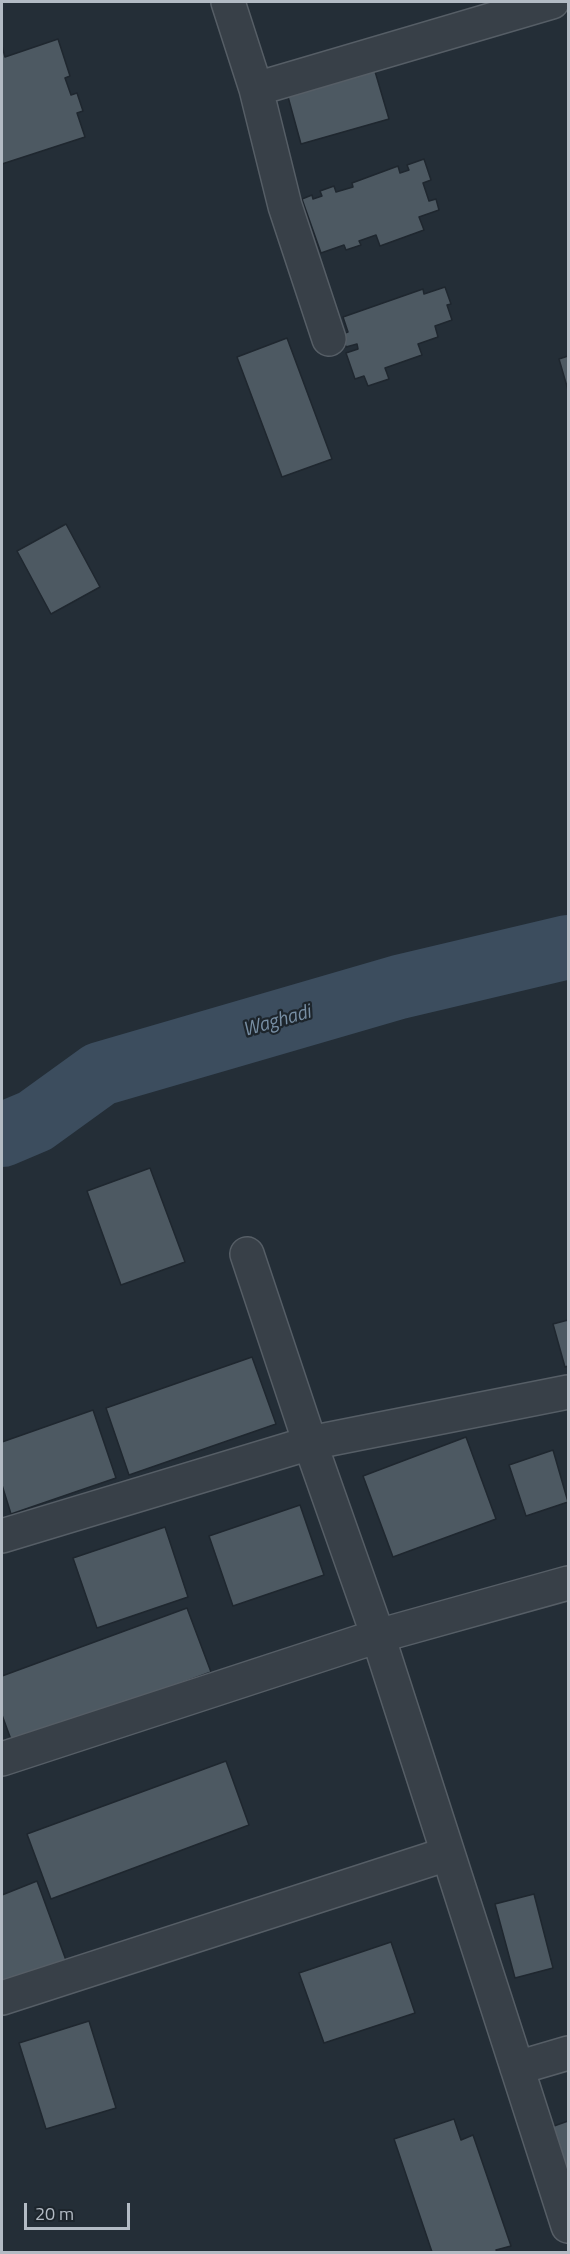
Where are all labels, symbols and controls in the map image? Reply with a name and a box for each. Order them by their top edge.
water label: Waghadi [240,1001,314,1043]
scale bar [27,2191,134,2229]
text: 20 m [35,2200,74,2227]

